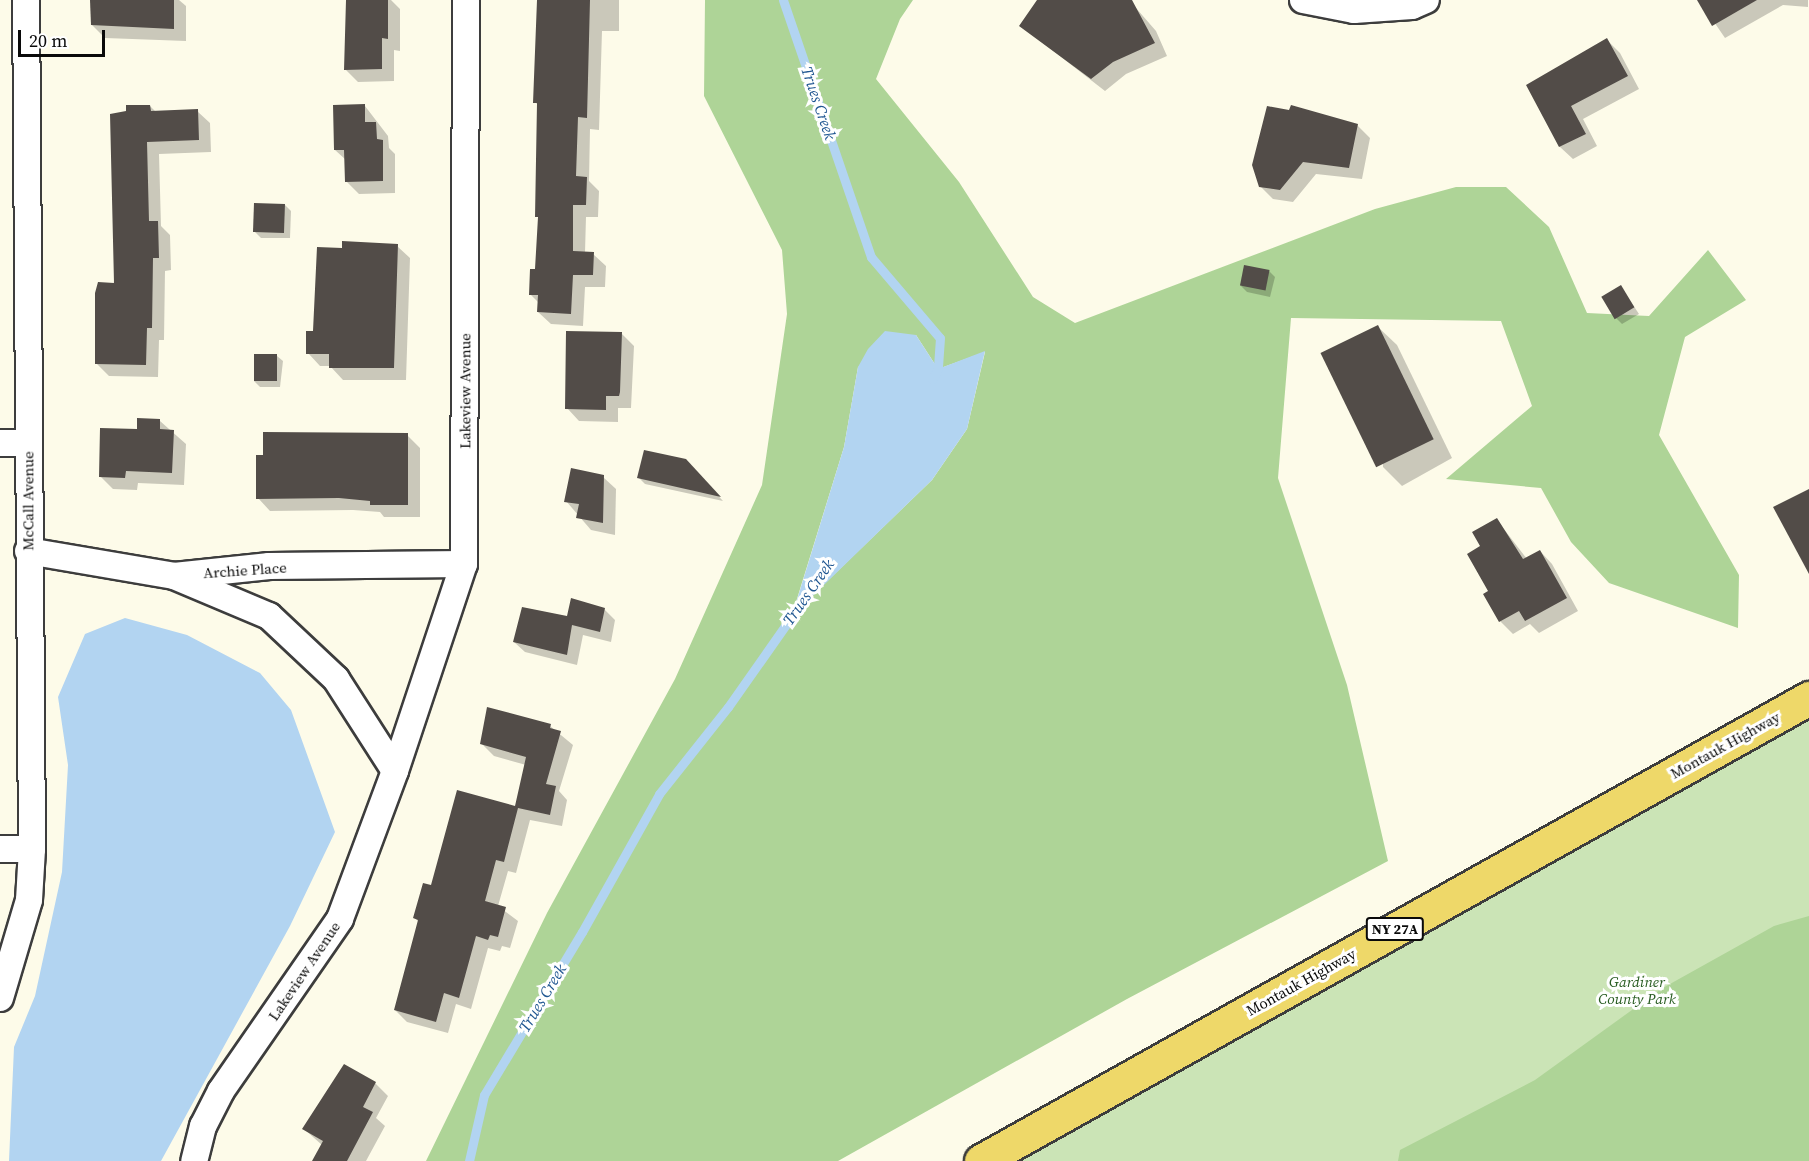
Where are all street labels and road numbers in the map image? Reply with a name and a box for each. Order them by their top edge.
street label: Lakeview Avenue [456,333,474,449]
street label: McCall Avenue [19,451,37,551]
street label: Archie Place [203,558,287,582]
street label: Montauk Highway [1667,707,1783,783]
street label: Lakeview Avenue [264,918,344,1024]
road number: NY 27A [1365,918,1425,940]
street label: Montauk Highway [1243,944,1359,1020]

